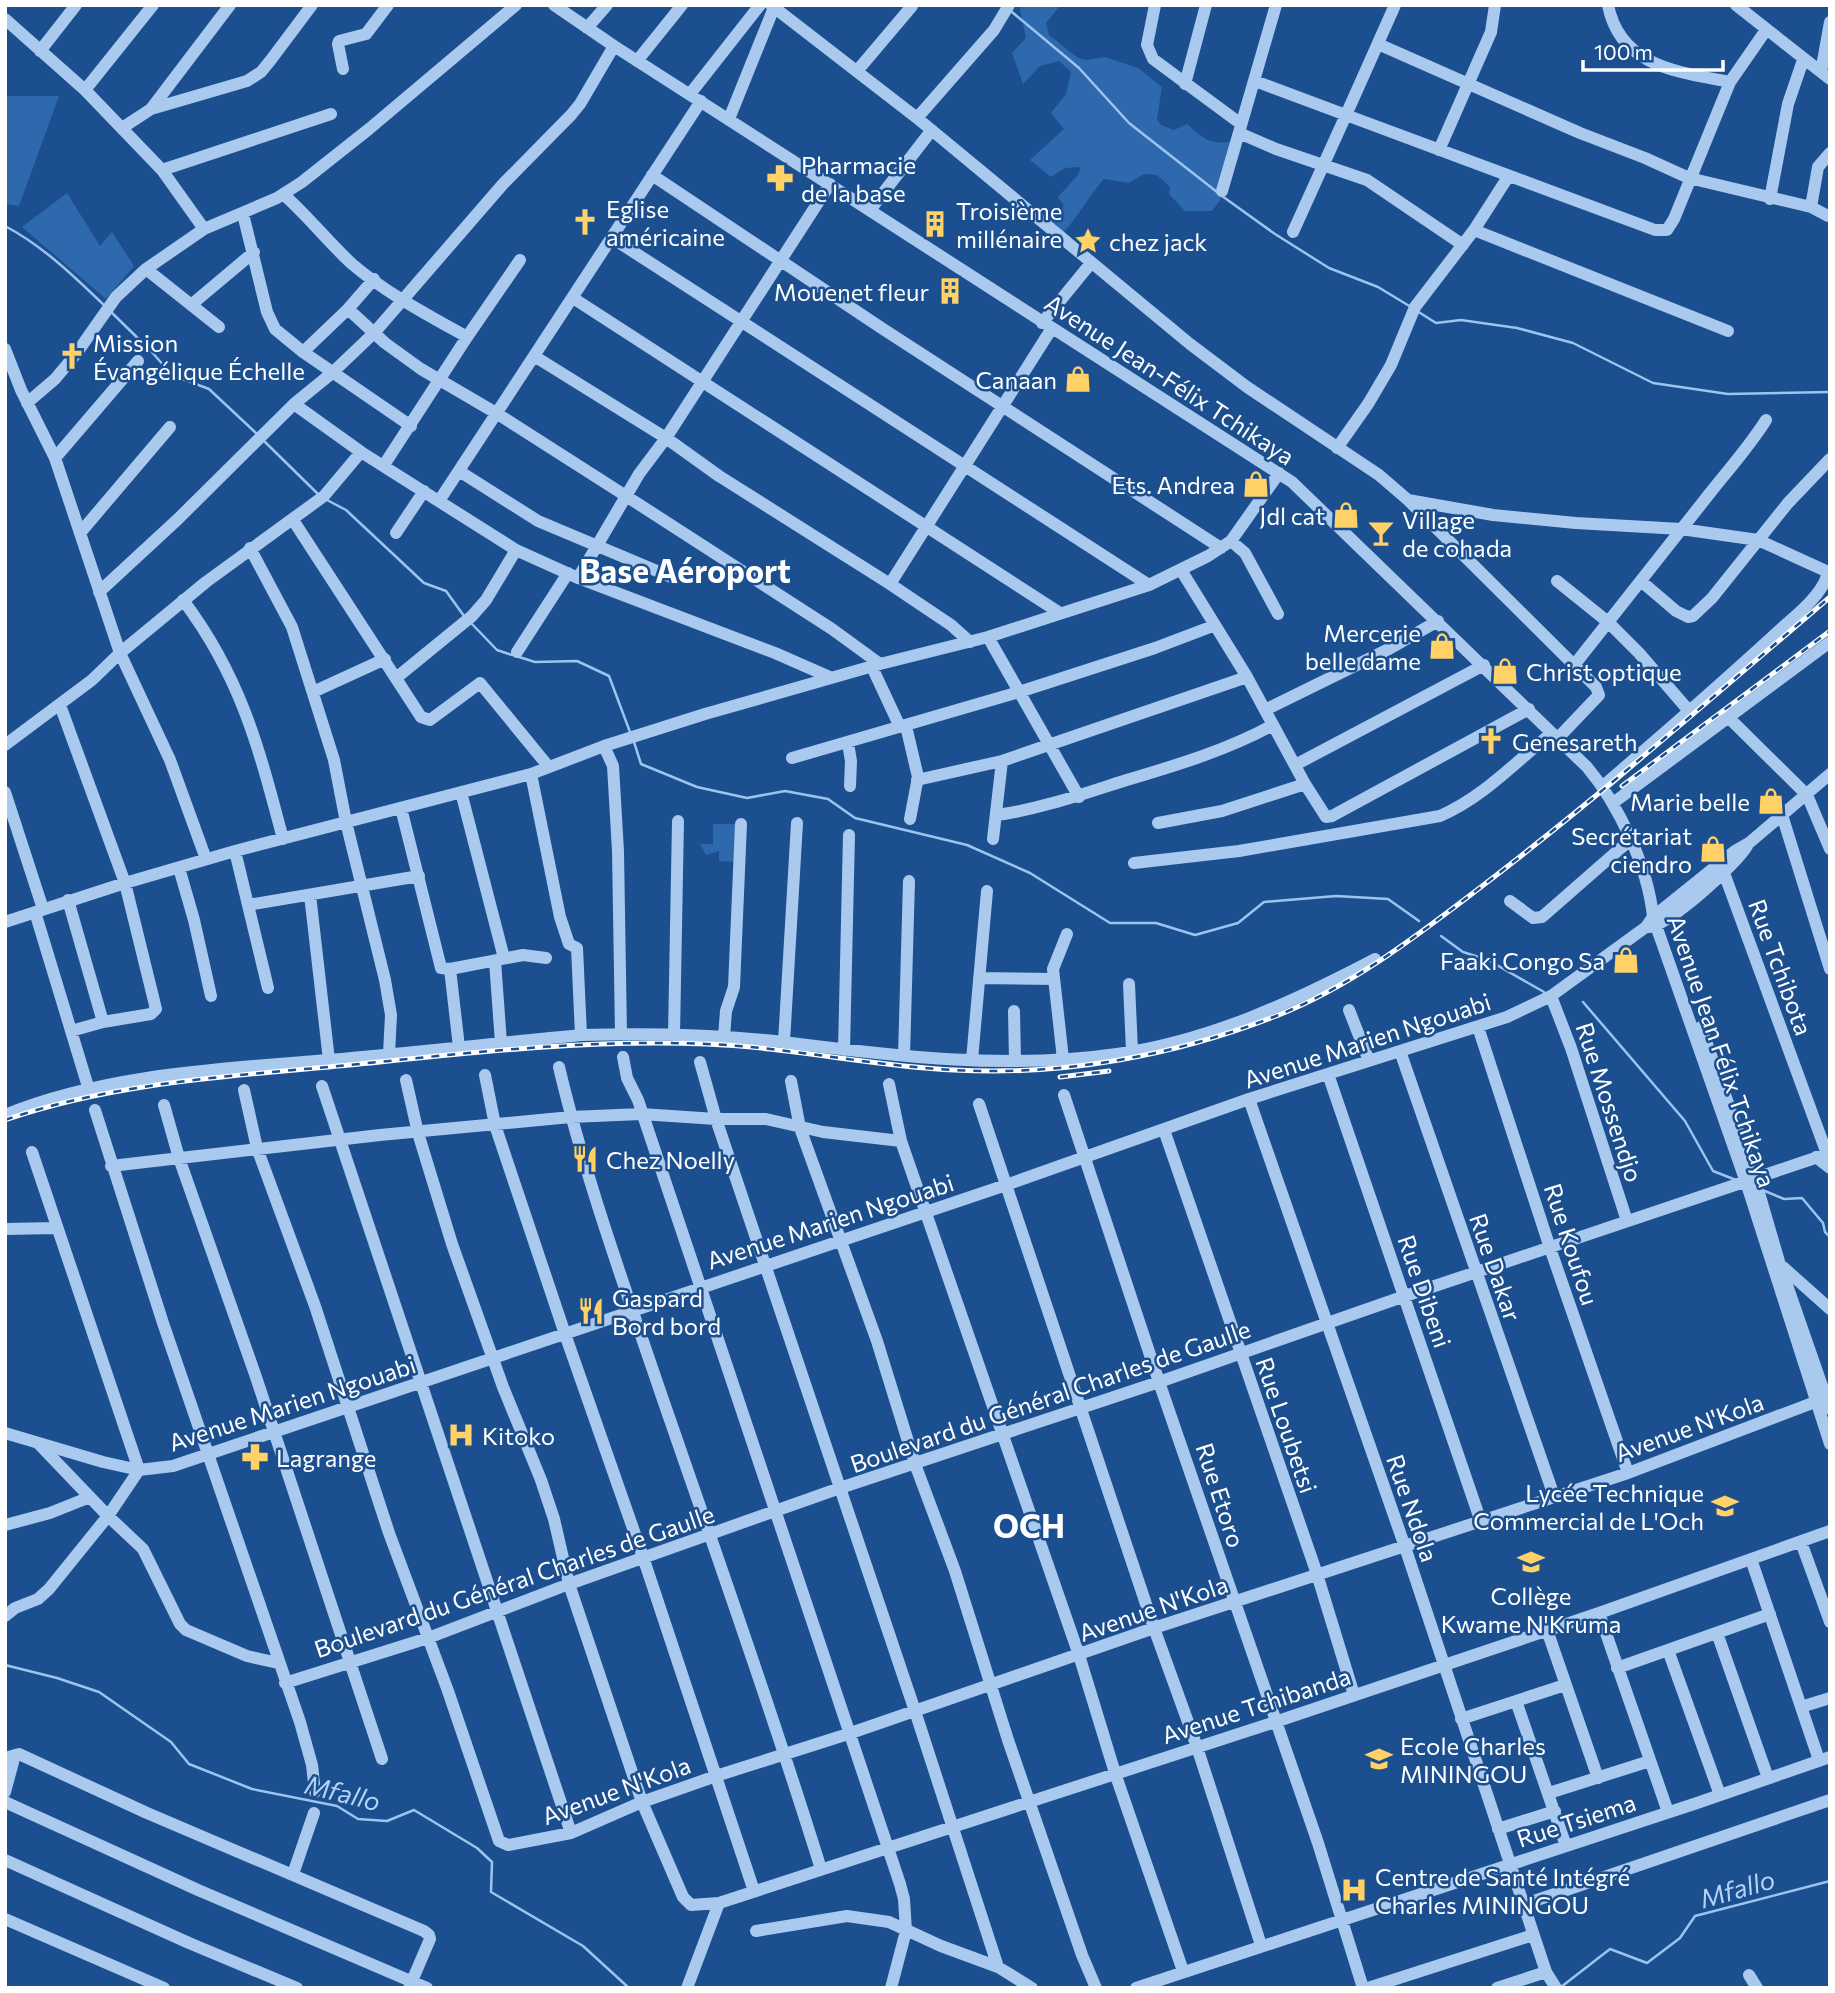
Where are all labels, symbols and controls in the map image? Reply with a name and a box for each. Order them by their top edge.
scale bar [1583,28,1723,72]
text: 100 m [1594,39,1653,64]
place label: Pharmacie de la base [801,150,916,207]
pharmacy icon: Pharmacie de la base [765,163,795,193]
place label: Eglise américaine [606,194,725,251]
place label: Troisième millénaire [956,196,1062,253]
church icon: Eglise américaine [570,207,600,237]
building icon: Troisième millénaire [920,209,950,239]
place icon: chez jack [1073,226,1103,256]
place label: chez jack [1109,227,1207,256]
building icon: Mouenet fleur [935,276,965,306]
place label: Mouenet fleur [774,277,929,306]
street label: Avenue Jean-Félix Tchikaya [1040,287,1300,471]
place label: Mission Évangélique Échelle [93,328,305,385]
church icon: Mission Évangélique Échelle [57,341,87,371]
shop icon: Canaan [1063,364,1093,394]
place label: Canaan [975,365,1057,394]
shop icon: Ets. Andrea [1241,469,1271,499]
place label: Ets. Andrea [1112,470,1235,499]
shop icon: Jdl cat [1331,500,1361,530]
place label: Jdl cat [1259,501,1325,530]
place label: Village de cohada [1402,505,1512,562]
bar icon: Village de cohada [1366,518,1396,548]
district label: Base Aéroport [579,550,791,590]
place label: Mercerie belle dame [1305,618,1421,675]
shop icon: Mercerie belle dame [1427,631,1457,661]
shop icon: Christ optique [1490,656,1520,686]
place label: Christ optique [1526,657,1682,686]
church icon: Genesareth [1476,726,1506,756]
place label: Genesareth [1512,727,1637,756]
shop icon: Marie belle [1756,786,1786,816]
place label: Marie belle [1630,787,1750,816]
place label: Secrétariat ciendro [1571,821,1692,878]
shop icon: Secrétariat ciendro [1698,834,1728,864]
street label: Rue Tchibota [1743,895,1819,1039]
street label: Avenue Jean Félix Tchikaya [1662,911,1782,1191]
shop icon: Faaki Congo Sa [1611,945,1641,975]
place label: Faaki Congo Sa [1440,946,1605,975]
street label: Avenue Marien Ngouabi [1240,986,1494,1094]
street label: Rue Mossendjo [1571,1018,1649,1186]
restaurant icon: Chez Noelly [570,1144,600,1174]
place label: Chez Noelly [606,1145,735,1174]
street label: Avenue Marien Ngouabi [703,1167,957,1275]
street label: Rue Koufou [1539,1179,1605,1309]
street label: Rue Dakar [1464,1209,1528,1325]
street label: Rue Dibeni [1392,1231,1458,1351]
place label: Gaspard Bord bord [612,1283,721,1340]
restaurant icon: Gaspard Bord bord [576,1296,606,1326]
street label: Boulevard du Général Charles de Gaulle [846,1314,1254,1478]
street label: Avenue Marien Ngouabi [165,1349,419,1457]
street label: Rue Loubetsi [1250,1353,1324,1497]
street label: Avenue N'Kola [1611,1387,1767,1467]
hospital icon: Kitoko [446,1420,476,1450]
place label: Kitoko [482,1421,555,1450]
street label: Rue Etoro [1191,1439,1251,1551]
pharmacy icon: Lagrange [240,1442,270,1472]
place label: Lagrange [276,1443,376,1472]
street label: Rue Ndola [1381,1451,1445,1565]
place label: Lycée Technique Commercial de L'Och [1473,1478,1704,1535]
school or university icon: Lycée Technique Commercial de L'Och [1710,1491,1740,1521]
street label: Boulevard du Général Charles de Gaulle [310,1499,718,1663]
district label: OCH [993,1505,1065,1545]
school or university icon: Collège Kwame N'Kruma [1516,1547,1546,1577]
street label: Avenue N'Kola [1075,1569,1231,1647]
place label: Collège Kwame N'Kruma [1441,1581,1621,1638]
street label: Avenue Tchibanda [1158,1661,1354,1749]
place label: Ecole Charles MININGOU [1400,1731,1546,1788]
school or university icon: Ecole Charles MININGOU [1364,1744,1394,1774]
street label: Avenue N'Kola [538,1750,694,1830]
water label: Mfallo [302,1768,384,1816]
street label: Rue Tsiema [1513,1787,1639,1853]
place label: Centre de Santé Intégré Charles MININGOU [1375,1862,1630,1919]
water label: Mfallo [1696,1863,1778,1913]
hospital icon: Centre de Santé Intégré Charles MININGOU [1339,1875,1369,1905]

